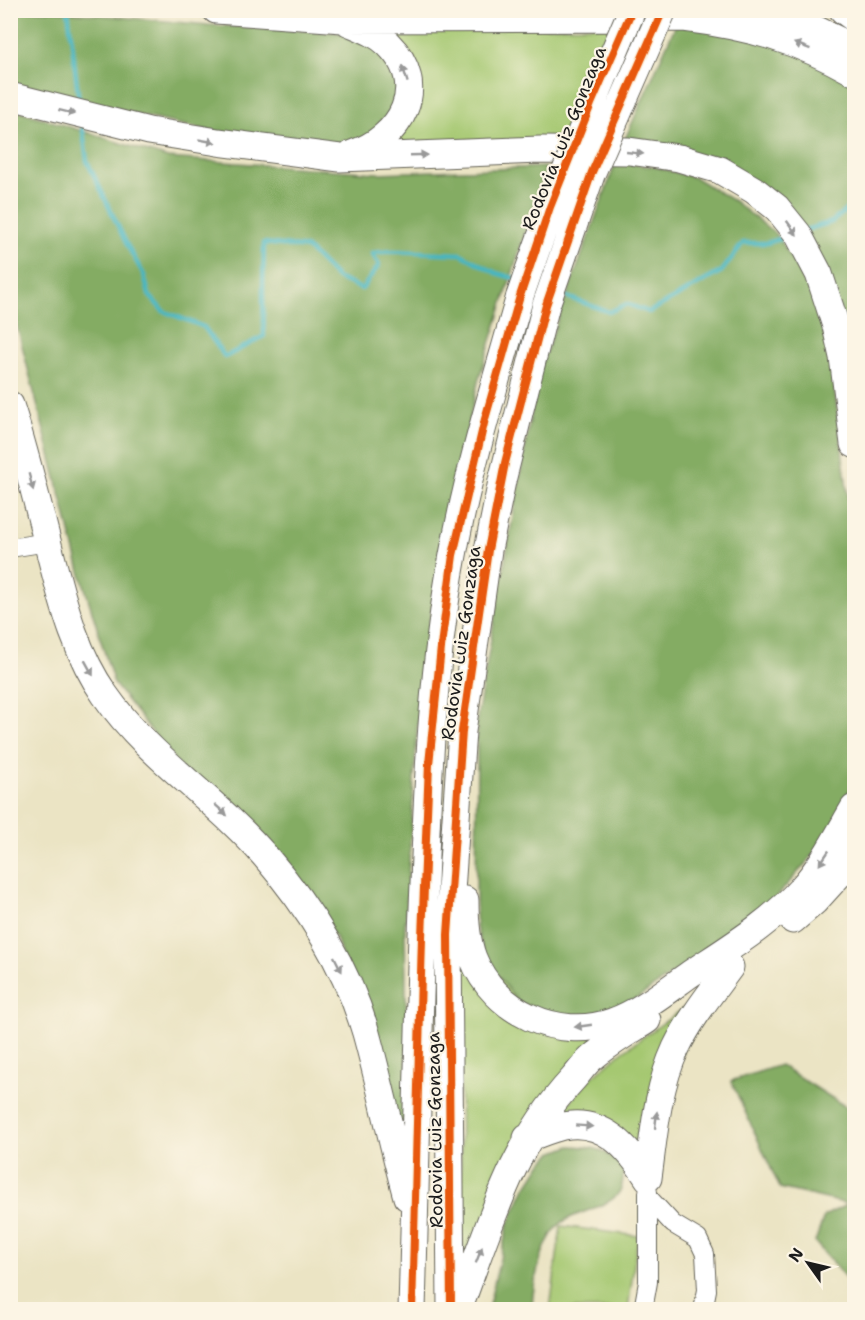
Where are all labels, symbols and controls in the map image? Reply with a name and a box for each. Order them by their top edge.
one-way arrow [793,41,811,50]
street label: Rodovia Luiz Gonzaga [516,43,612,233]
one-way arrow [400,65,409,83]
one-way arrow [58,107,76,117]
one-way arrow [197,136,216,145]
one-way arrow [625,148,644,157]
one-way arrow [409,150,428,159]
one-way arrow [786,220,798,235]
one-way arrow [27,473,36,491]
street label: Rodovia Luiz Gonzaga [435,544,487,742]
one-way arrow [84,659,94,676]
one-way arrow [213,803,228,817]
one-way arrow [819,850,830,866]
one-way arrow [333,956,343,973]
one-way arrow [573,1022,592,1031]
street label: Rodovia Luiz Gonzaga [421,1032,449,1228]
one-way arrow [651,1110,661,1129]
one-way arrow [574,1121,593,1131]
north arrow [778,1233,838,1293]
text: N [784,1244,808,1266]
one-way arrow [475,1246,484,1264]

